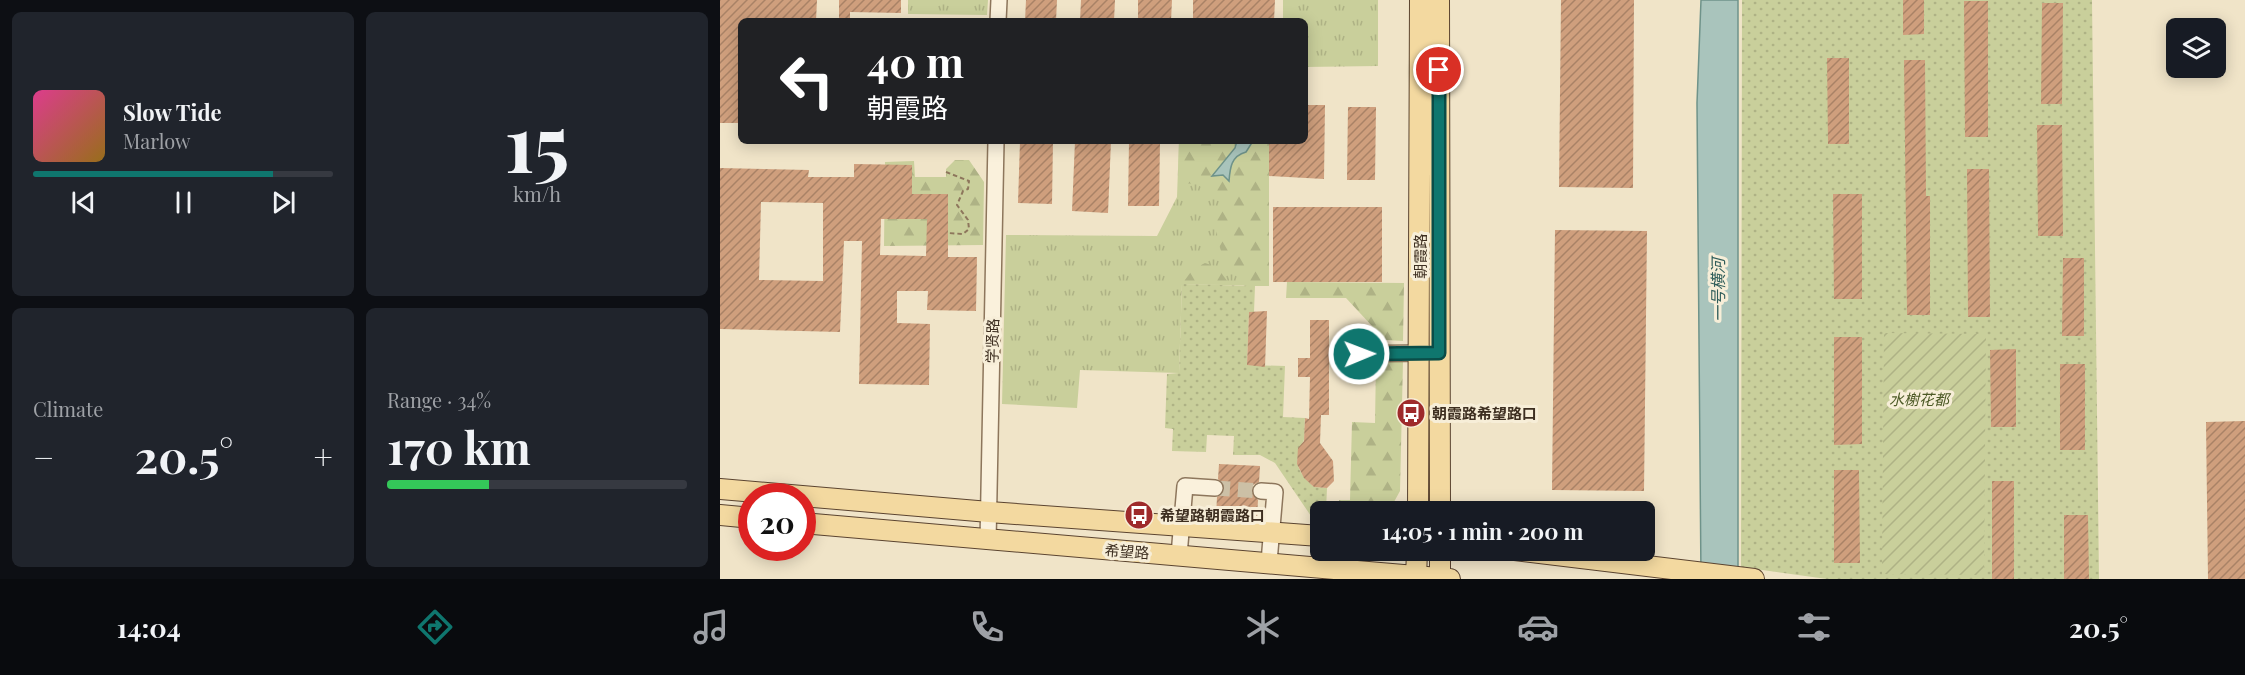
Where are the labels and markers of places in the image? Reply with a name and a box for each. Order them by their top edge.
pin [1413,44,1464,95]
bus stop icon: 朝霞路希望路口 [1395,397,1427,429]
place label: 朝霞路希望路口 [1432,403,1537,423]
bus stop icon: 希望路朝霞路口 [1123,499,1155,531]
place label: 希望路朝霞路口 [1160,505,1265,525]

